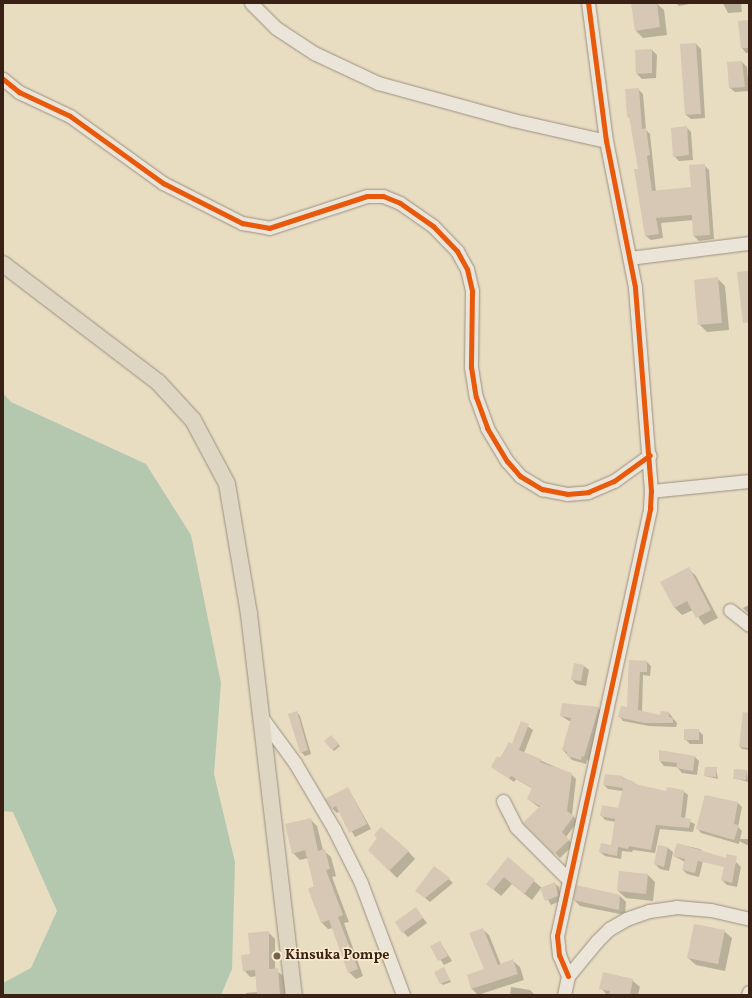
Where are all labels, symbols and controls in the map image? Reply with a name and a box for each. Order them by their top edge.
place label: Kinsuka Pompe [285,948,389,964]
marker: Kinsuka Pompe [272,951,282,961]

